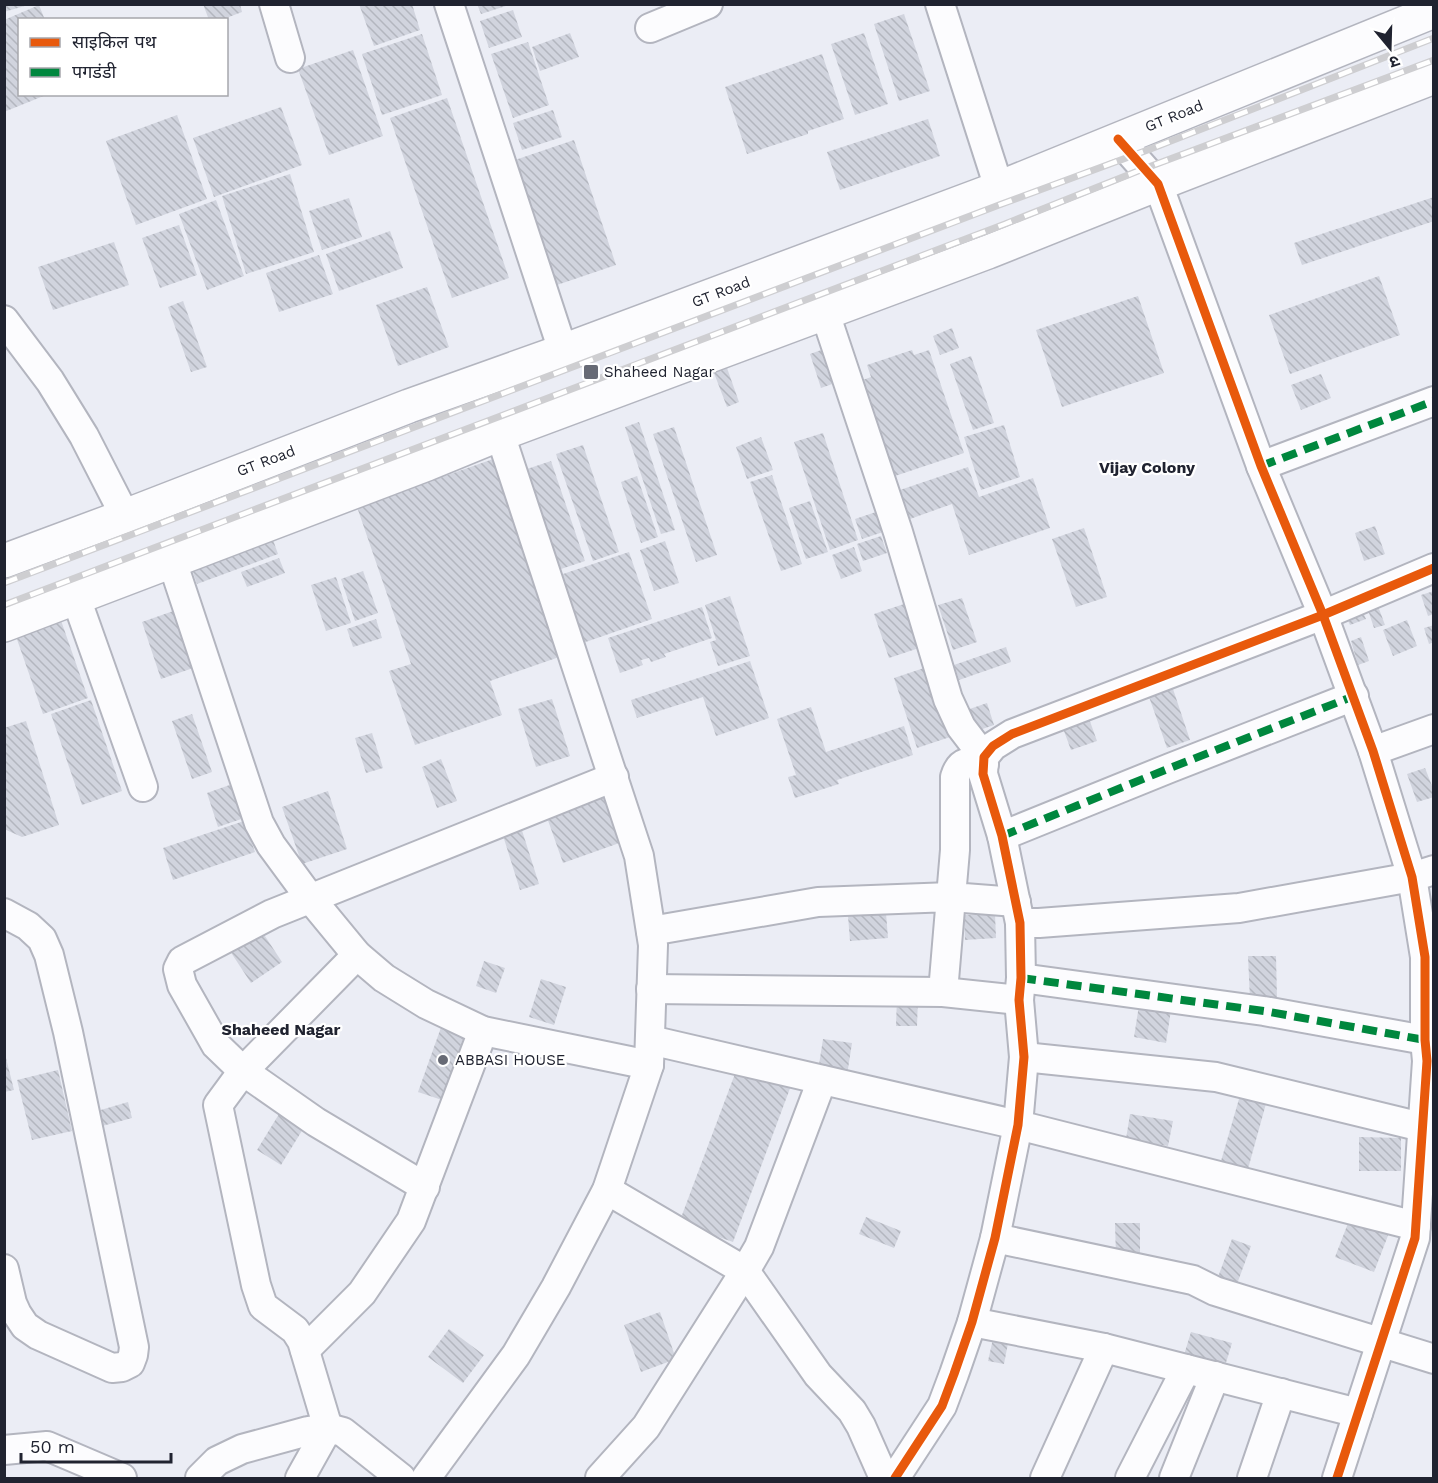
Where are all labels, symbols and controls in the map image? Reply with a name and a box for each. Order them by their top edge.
legend [18,18,228,96]
north arrow [1360,18,1420,78]
text: साइकिल पथ [72,31,157,52]
text: उ [1387,51,1402,72]
text: पगडंडी [72,61,117,82]
street label: GT Road [1142,96,1206,136]
street label: GT Road [689,273,753,311]
marker: Shaheed Nagar [582,363,600,381]
place label: Shaheed Nagar [604,363,715,381]
street label: GT Road [234,442,298,480]
district label: Vijay Colony [1099,458,1196,477]
district label: Shaheed Nagar [222,1020,341,1039]
place label: ABBASI HOUSE [455,1051,565,1069]
marker: ABBASI HOUSE [436,1053,450,1067]
scale bar [21,1426,171,1464]
text: 50 m [30,1436,75,1457]

